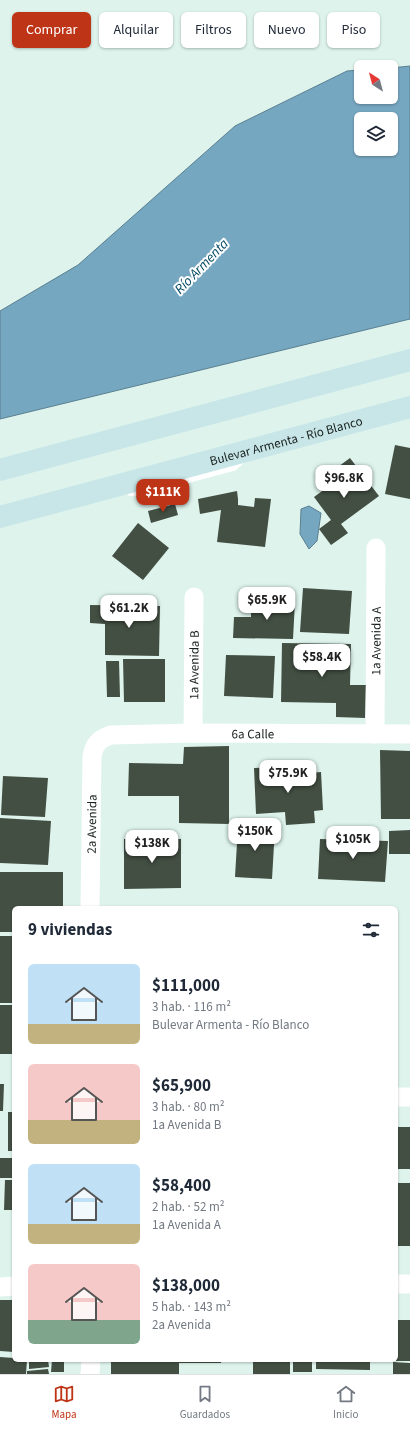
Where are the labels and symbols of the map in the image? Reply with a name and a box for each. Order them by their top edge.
north arrow [354,60,398,104]
water label: Río Armenta [170,234,234,299]
street label: Bulevar Armenta - Río Blanco [208,412,365,470]
pin: $96.8K [311,465,377,499]
pin: $111K [135,479,191,513]
pin: $65.9K [234,587,300,621]
pin: $61.2K [96,595,162,629]
street label: 1a Avenida A [367,606,386,675]
street label: 1a Avenida B [185,630,204,700]
pin: $58.4K [289,644,355,678]
street label: 6a Calle [231,725,274,743]
pin: $75.9K [255,760,321,794]
street label: 2a Avenida [83,794,102,854]
pin: $150K [227,818,283,852]
pin: $105K [325,826,381,860]
pin: $138K [124,830,180,864]

